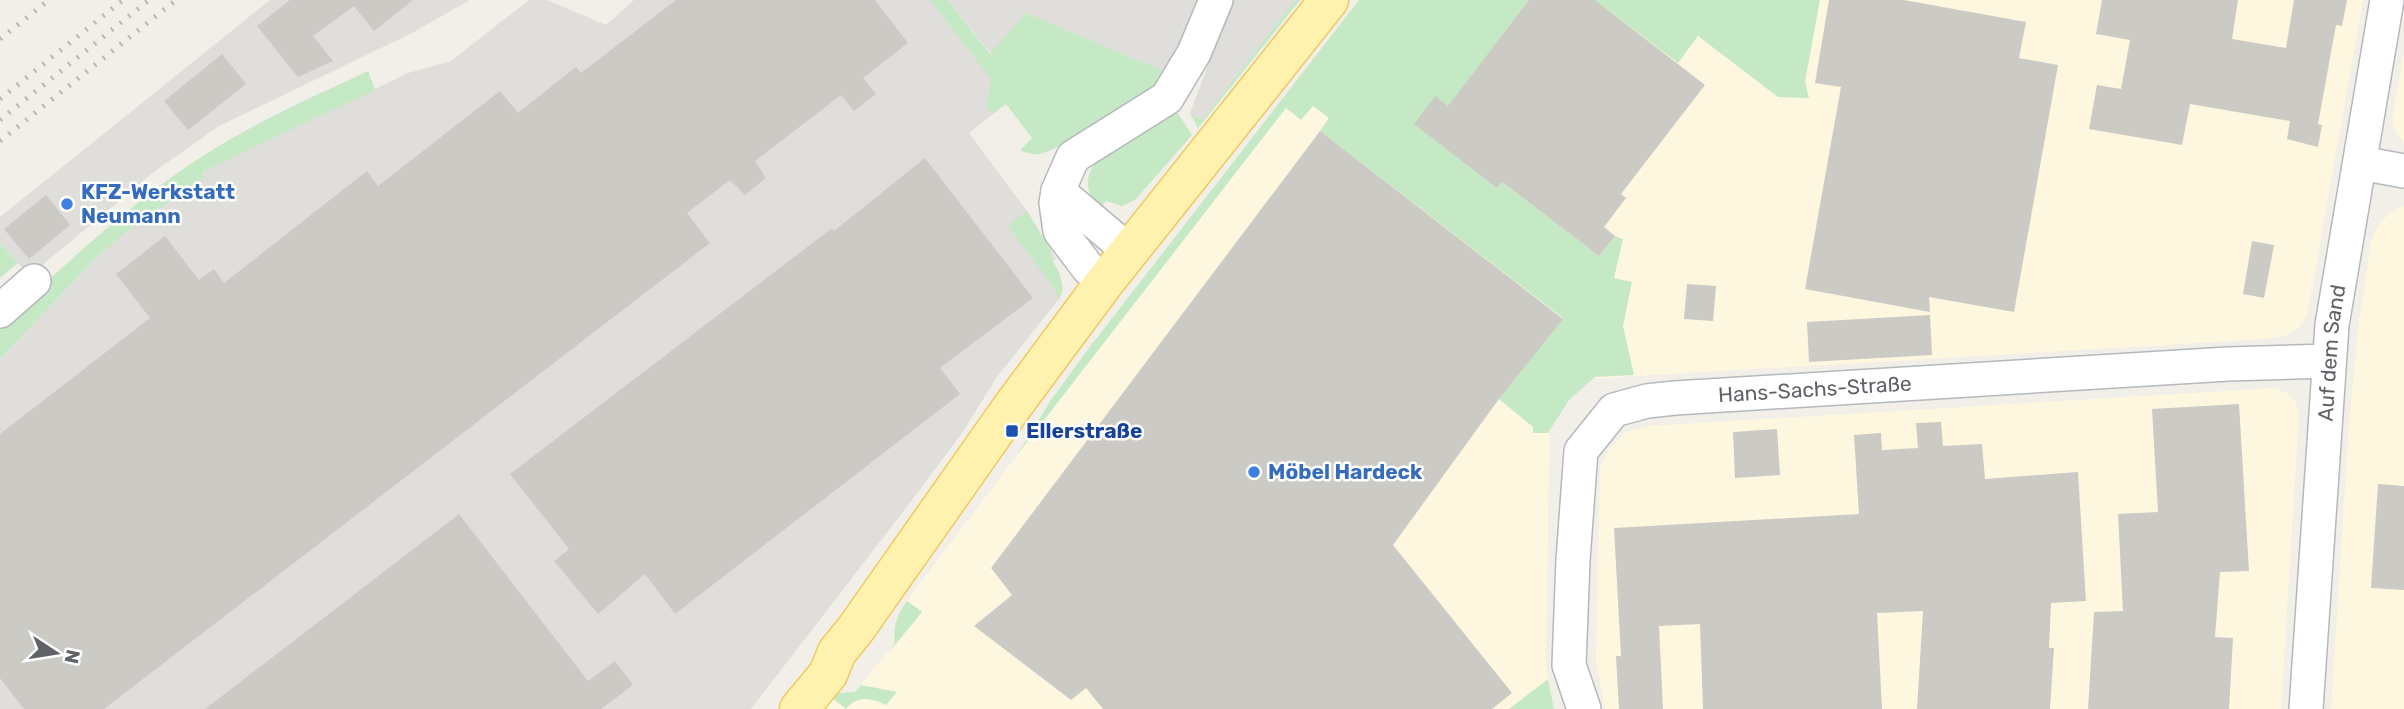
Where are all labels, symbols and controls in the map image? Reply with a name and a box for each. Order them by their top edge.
place label: KFZ-Werkstatt Neumann [81,179,235,228]
marker: KFZ-Werkstatt Neumann [59,196,75,212]
street label: Auf dem Sand [2313,283,2351,422]
street label: Hans-Sachs-Straße [1717,370,1912,407]
place label: Ellerstraße [1026,418,1142,443]
marker: Ellerstraße [1004,423,1020,439]
place label: Möbel Hardeck [1268,459,1423,484]
marker: Möbel Hardeck [1246,464,1262,480]
north arrow [21,618,91,688]
text: N [59,647,85,666]

